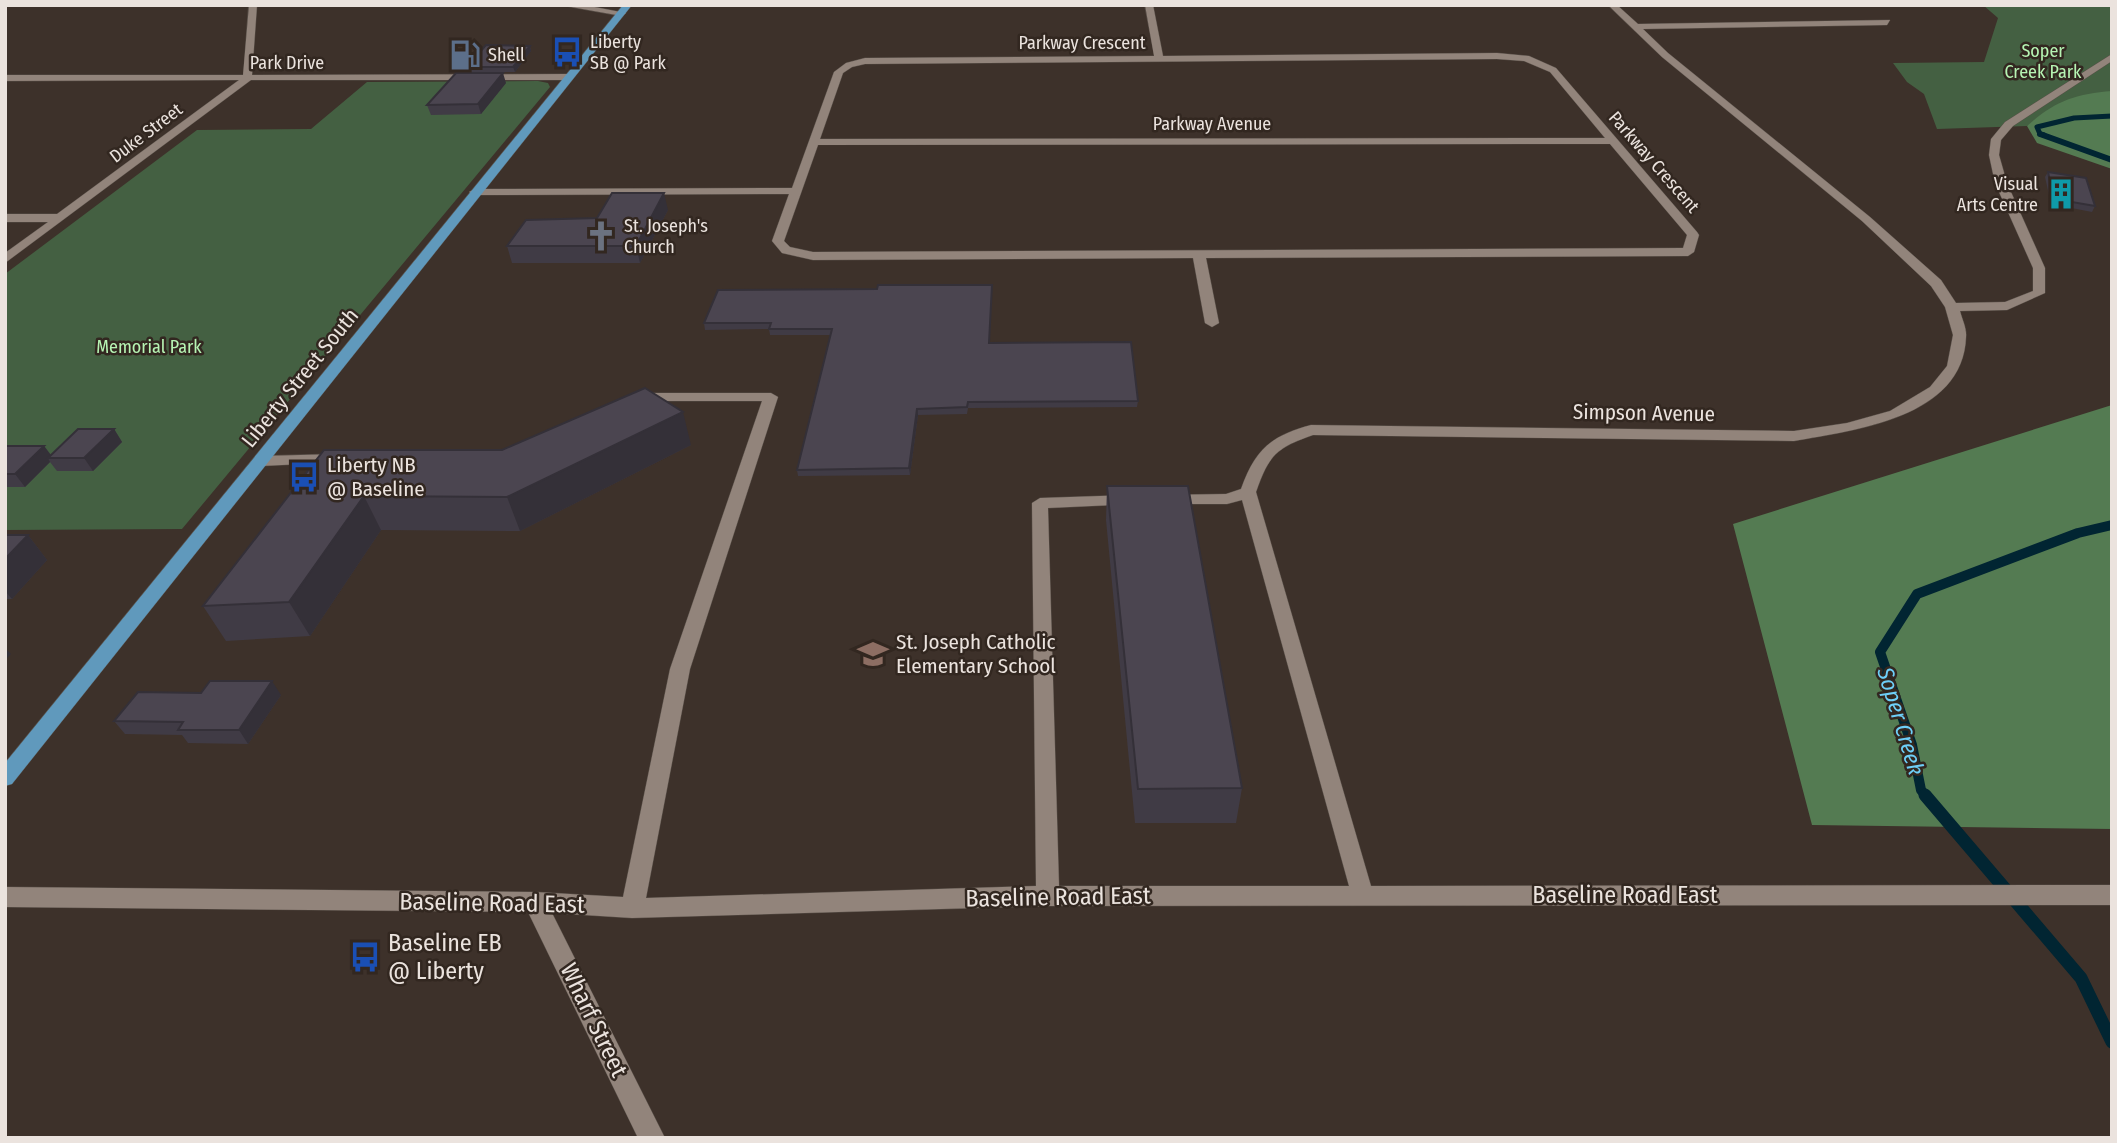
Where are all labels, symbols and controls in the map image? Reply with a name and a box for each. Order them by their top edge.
place label: Liberty SB @ Park [590,31,666,74]
street label: Parkway Crescent [1018,32,1146,54]
bus stop icon: Liberty SB @ Park [550,35,584,69]
fuel station icon: Shell [448,38,482,72]
park label: Soper Creek Park [2004,40,2082,83]
place label: Shell [488,44,525,66]
street label: Park Drive [250,52,324,74]
street label: Duke Street [105,98,187,168]
street label: Parkway Crescent [1604,107,1704,217]
street label: Parkway Avenue [1153,113,1271,135]
place label: Visual Arts Centre [1957,173,2038,216]
building icon: Visual Arts Centre [2044,177,2078,211]
place label: St. Joseph's Church [624,215,708,258]
church icon: St. Joseph's Church [584,219,618,253]
street label: Liberty Street South [236,303,364,453]
park label: Memorial Park [96,336,202,358]
street label: Simpson Avenue [1573,399,1715,427]
place label: Liberty NB @ Baseline [327,452,425,502]
bus stop icon: Liberty NB @ Baseline [287,460,321,494]
place label: St. Joseph Catholic Elementary School [896,629,1056,679]
school or university icon: St. Joseph Catholic Elementary School [856,637,890,671]
water label: Soper Creek [1871,663,1931,778]
street label: Baseline Road East [965,881,1151,913]
street label: Baseline Road East [1532,881,1718,909]
street label: Baseline Road East [399,887,585,919]
place label: Baseline EB @ Liberty [388,929,502,985]
bus stop icon: Baseline EB @ Liberty [348,940,382,974]
street label: Wharf Street [555,959,634,1081]

